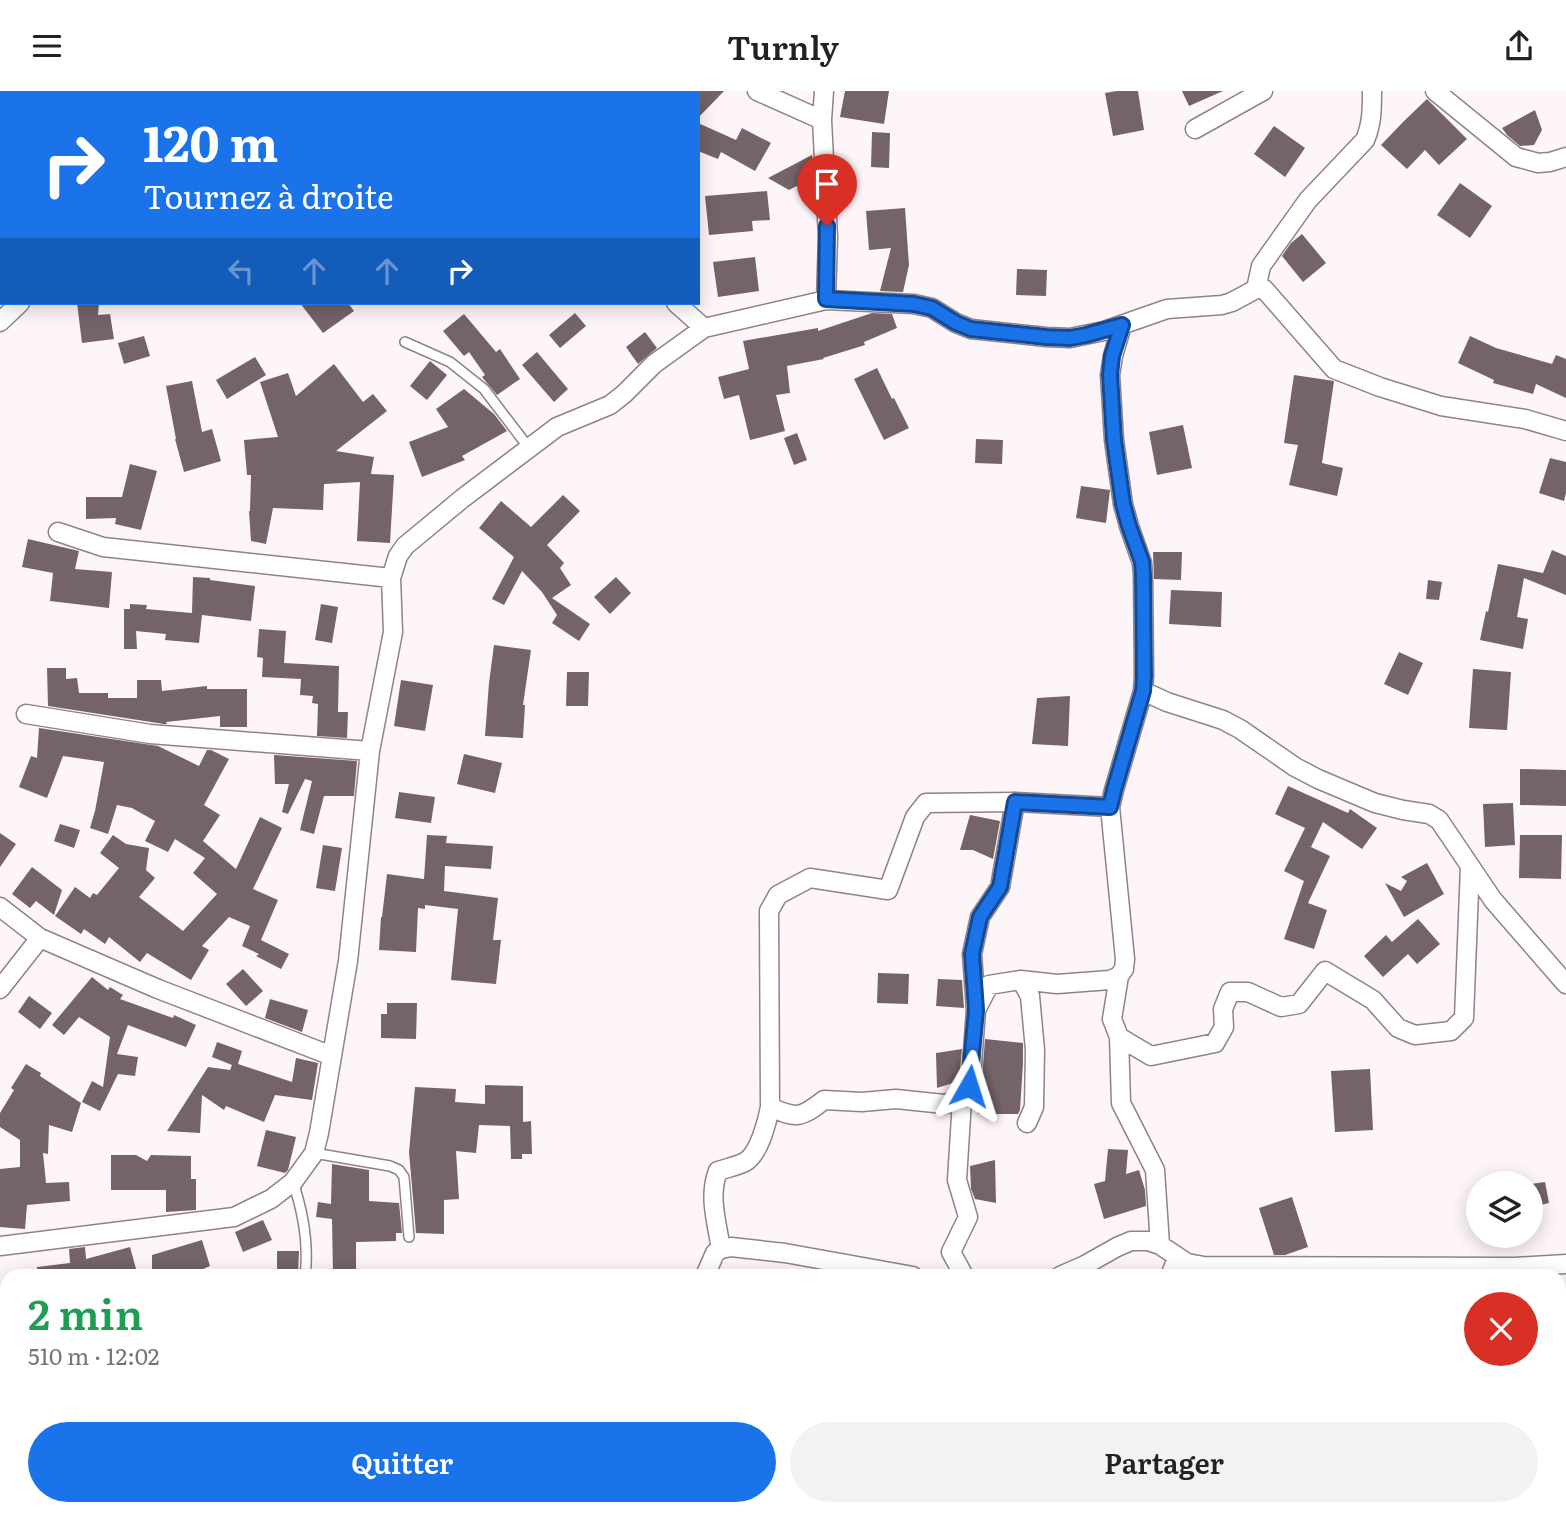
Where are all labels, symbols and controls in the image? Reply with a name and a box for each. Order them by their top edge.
text: Turnly [727,22,839,70]
icon: menu [28,27,66,65]
icon: share [1500,27,1538,65]
text: 120 m [143,104,278,177]
icon: right [28,119,119,210]
pin [797,154,857,226]
icon: arrive [808,165,846,203]
text: Tournez à droite [143,171,394,219]
icon: left [222,252,260,290]
icon: ahead [295,252,333,290]
icon: ahead [368,252,406,290]
icon: right [441,252,479,290]
position arrow [932,1049,1006,1123]
map controls [1466,1171,1543,1248]
button: layers [1466,1171,1543,1248]
text: 2 min [28,1281,143,1343]
button: close [1464,1292,1538,1366]
text: 510 m · 12:02 [28,1338,160,1372]
button: Quitter [28,1422,776,1502]
button: Partager [790,1422,1538,1502]

